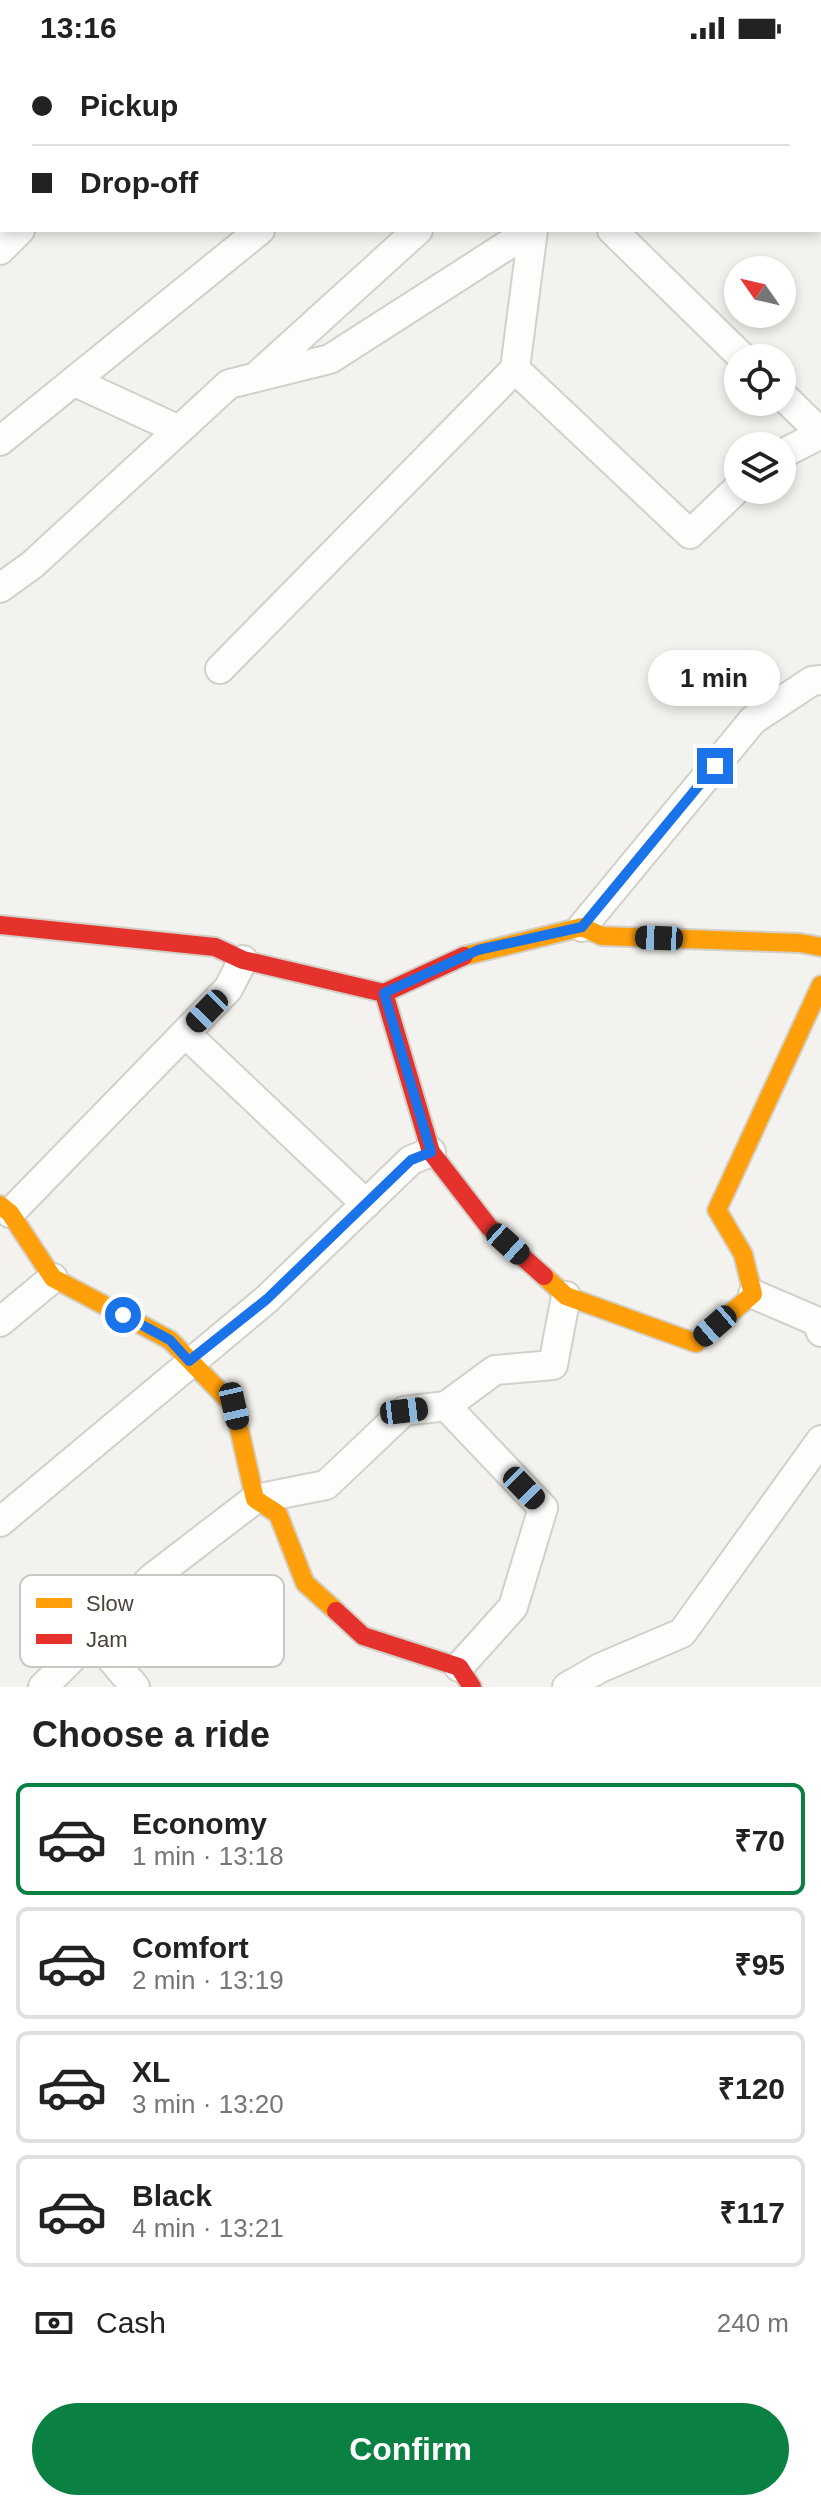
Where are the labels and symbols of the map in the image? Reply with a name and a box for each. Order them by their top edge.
north arrow [724,256,796,328]
callout: 1 min [649,650,781,706]
route end [697,748,733,784]
car [635,925,683,951]
car [182,985,232,1037]
car [482,1219,534,1269]
route start [105,1297,141,1333]
car [689,1301,741,1351]
car [217,1380,251,1432]
car [379,1396,429,1426]
car [499,1462,549,1514]
legend [20,1575,284,1667]
text: Slow [86,1591,134,1616]
text: Jam [86,1627,128,1652]

